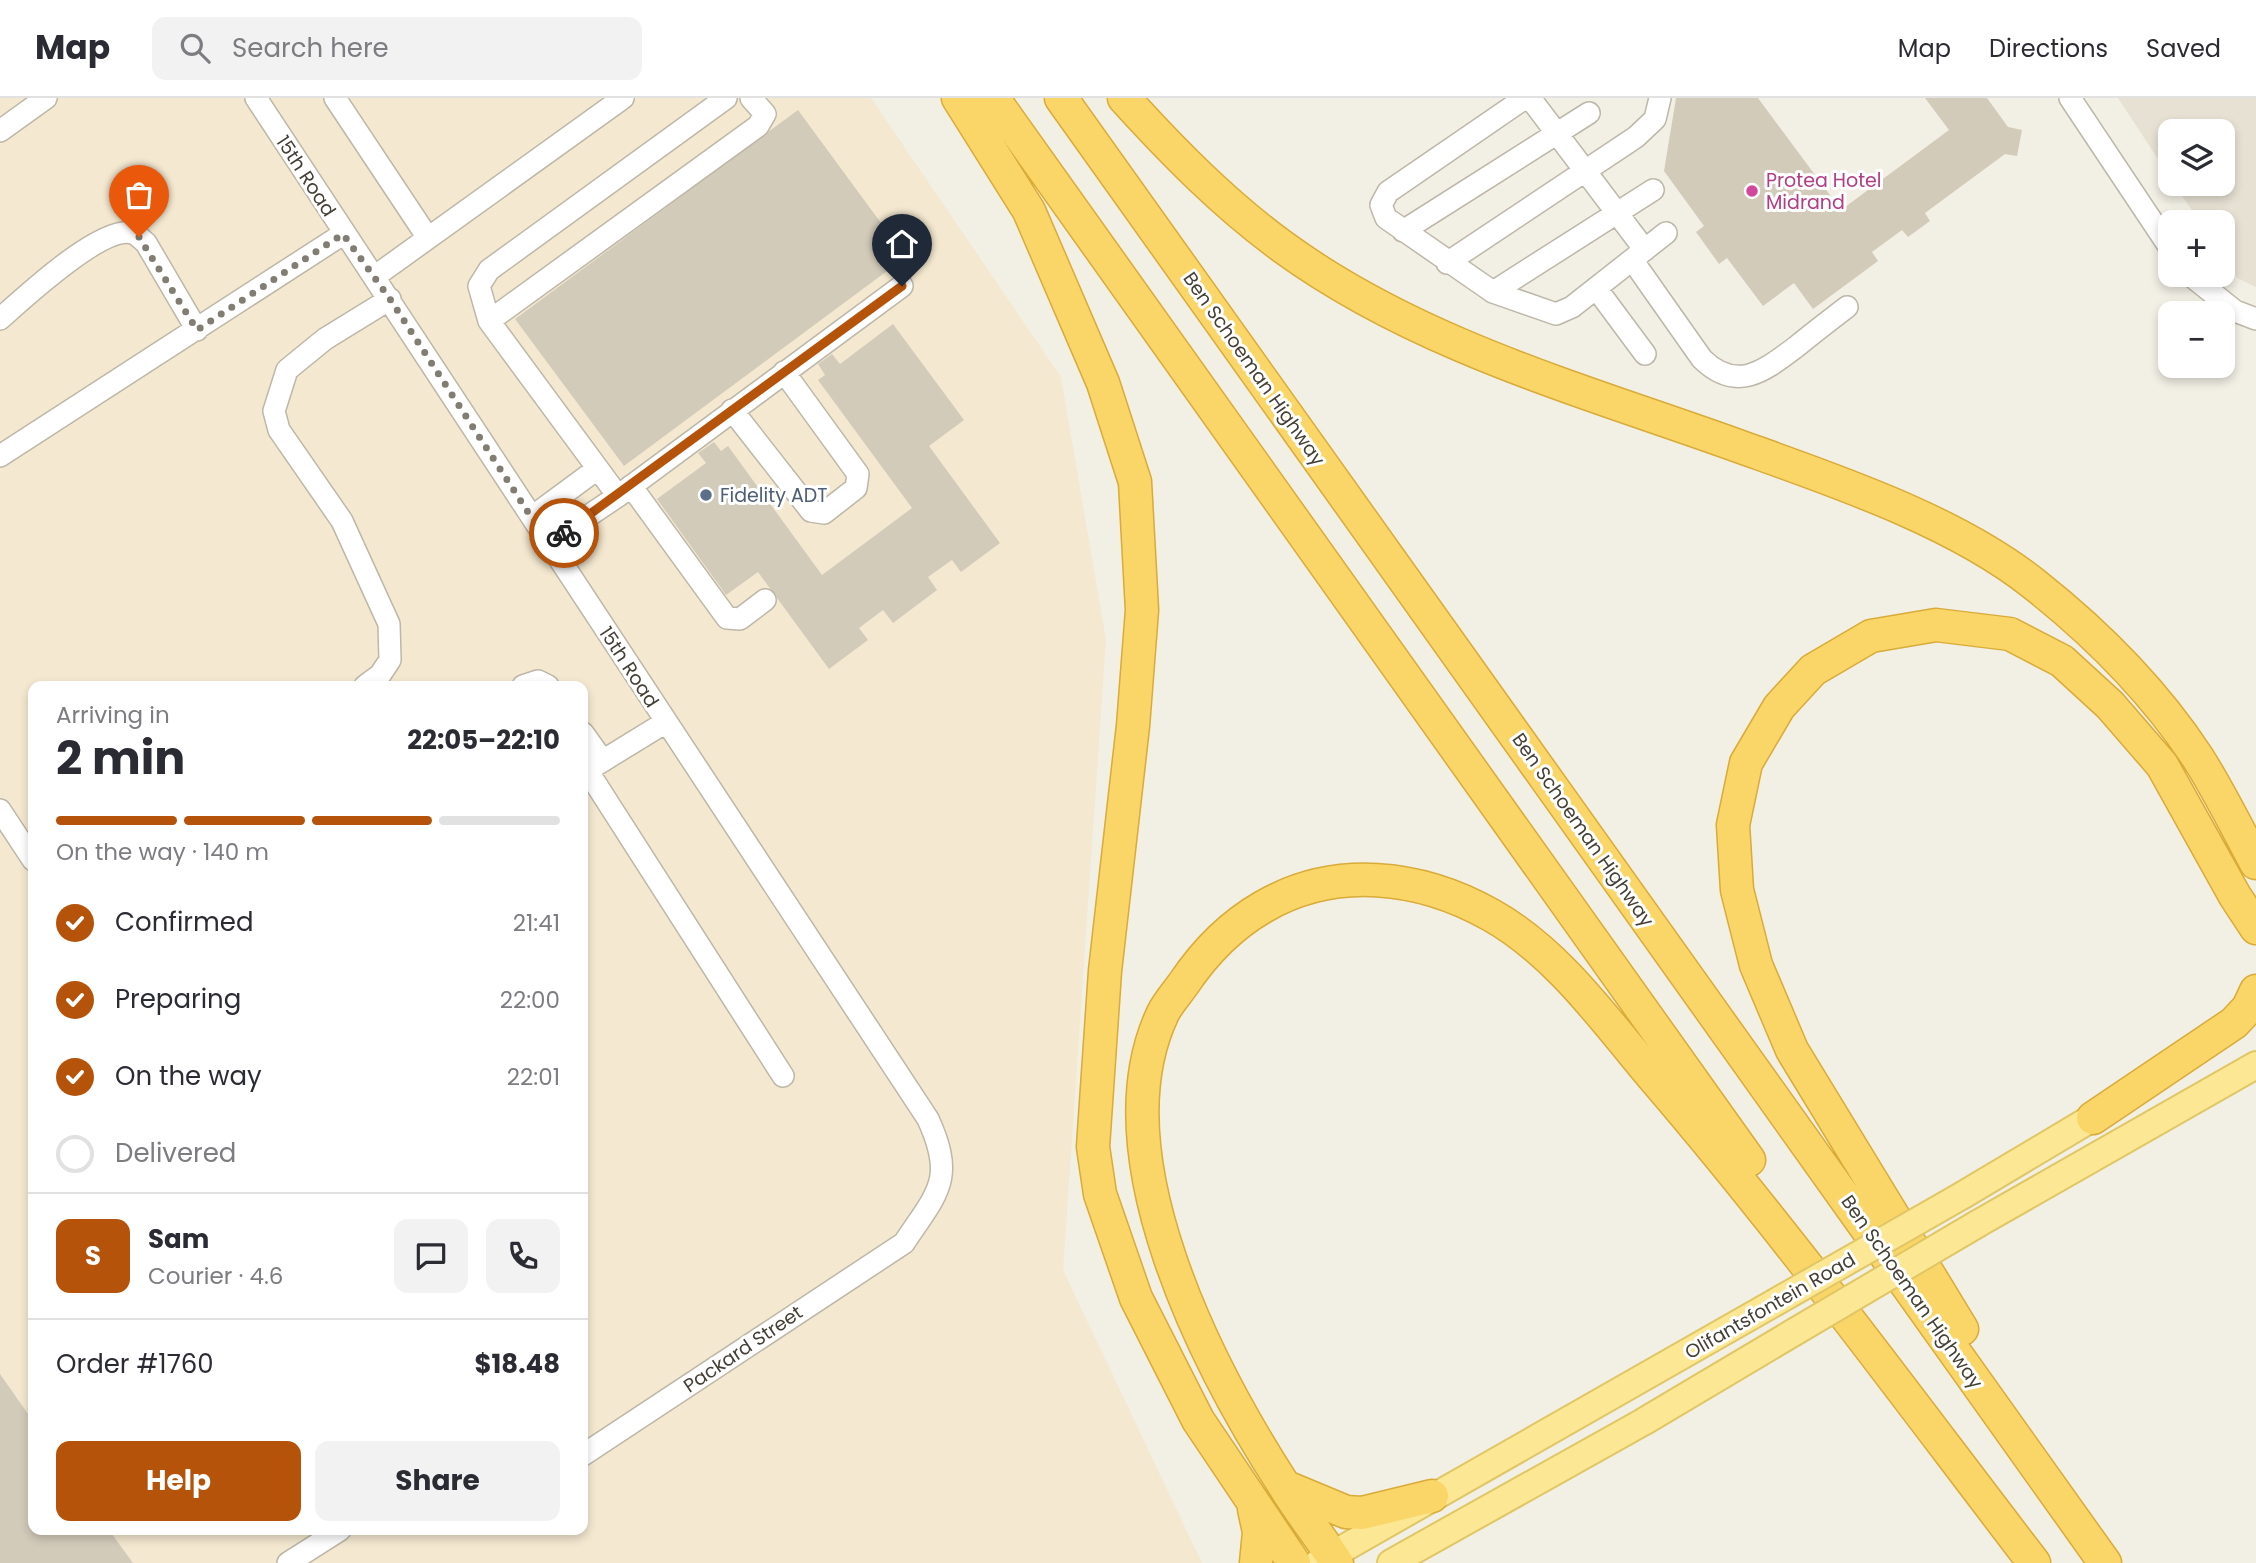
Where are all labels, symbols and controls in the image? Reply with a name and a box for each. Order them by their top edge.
search box [152,17,642,80]
text: Map [35,24,110,71]
icon: search [176,29,214,67]
text: Search here [232,30,389,66]
text: Map [1898,32,1951,65]
text: Directions [1989,32,2108,65]
text: Saved [2146,32,2221,65]
map controls [2158,119,2235,378]
button: layers [2158,119,2235,196]
street label: 15th Road [270,130,342,222]
pin [109,165,169,237]
place label: Protea Hotel Midrand [1766,167,1882,216]
icon: bag [120,176,158,214]
marker: Protea Hotel Midrand [1744,183,1760,199]
button: + [2158,210,2235,287]
pin [872,214,932,286]
icon: home [883,225,921,263]
street label: Ben Schoeman Highway [1177,267,1331,472]
button: − [2158,301,2235,378]
place label: Fidelity ADT [720,482,827,509]
marker: Fidelity ADT [698,487,714,503]
courier [529,498,599,568]
icon: bike [545,514,583,552]
street label: 15th Road [593,621,665,713]
text: Arriving in [56,699,170,731]
text: 22:05–22:10 [407,722,560,758]
text: 2 min [56,726,185,790]
street label: Ben Schoeman Highway [1506,728,1660,933]
text: On the way · 140 m [56,836,269,868]
icon: check [56,904,94,942]
text: Confirmed [115,904,253,940]
text: 21:41 [513,907,560,939]
icon: check [56,981,94,1019]
text: Preparing [115,981,241,1017]
text: 22:00 [500,984,560,1016]
icon: check [56,1058,94,1096]
text: On the way [115,1058,262,1094]
text: 22:01 [507,1061,560,1093]
text: Delivered [115,1135,236,1171]
street label: Ben Schoeman Highway [1835,1190,1989,1395]
button: chat [394,1219,468,1293]
button: phone [486,1219,560,1293]
text: Sam [148,1221,209,1257]
text: S [85,1238,101,1274]
street label: Olifantsfontein Road [1680,1246,1860,1366]
text: Courier · 4.6 [148,1260,283,1292]
street label: Packard Street [678,1299,808,1399]
text: Order #1760 [56,1346,214,1382]
text: $18.48 [474,1346,560,1382]
button: Help [56,1441,301,1521]
button: Share [315,1441,560,1521]

